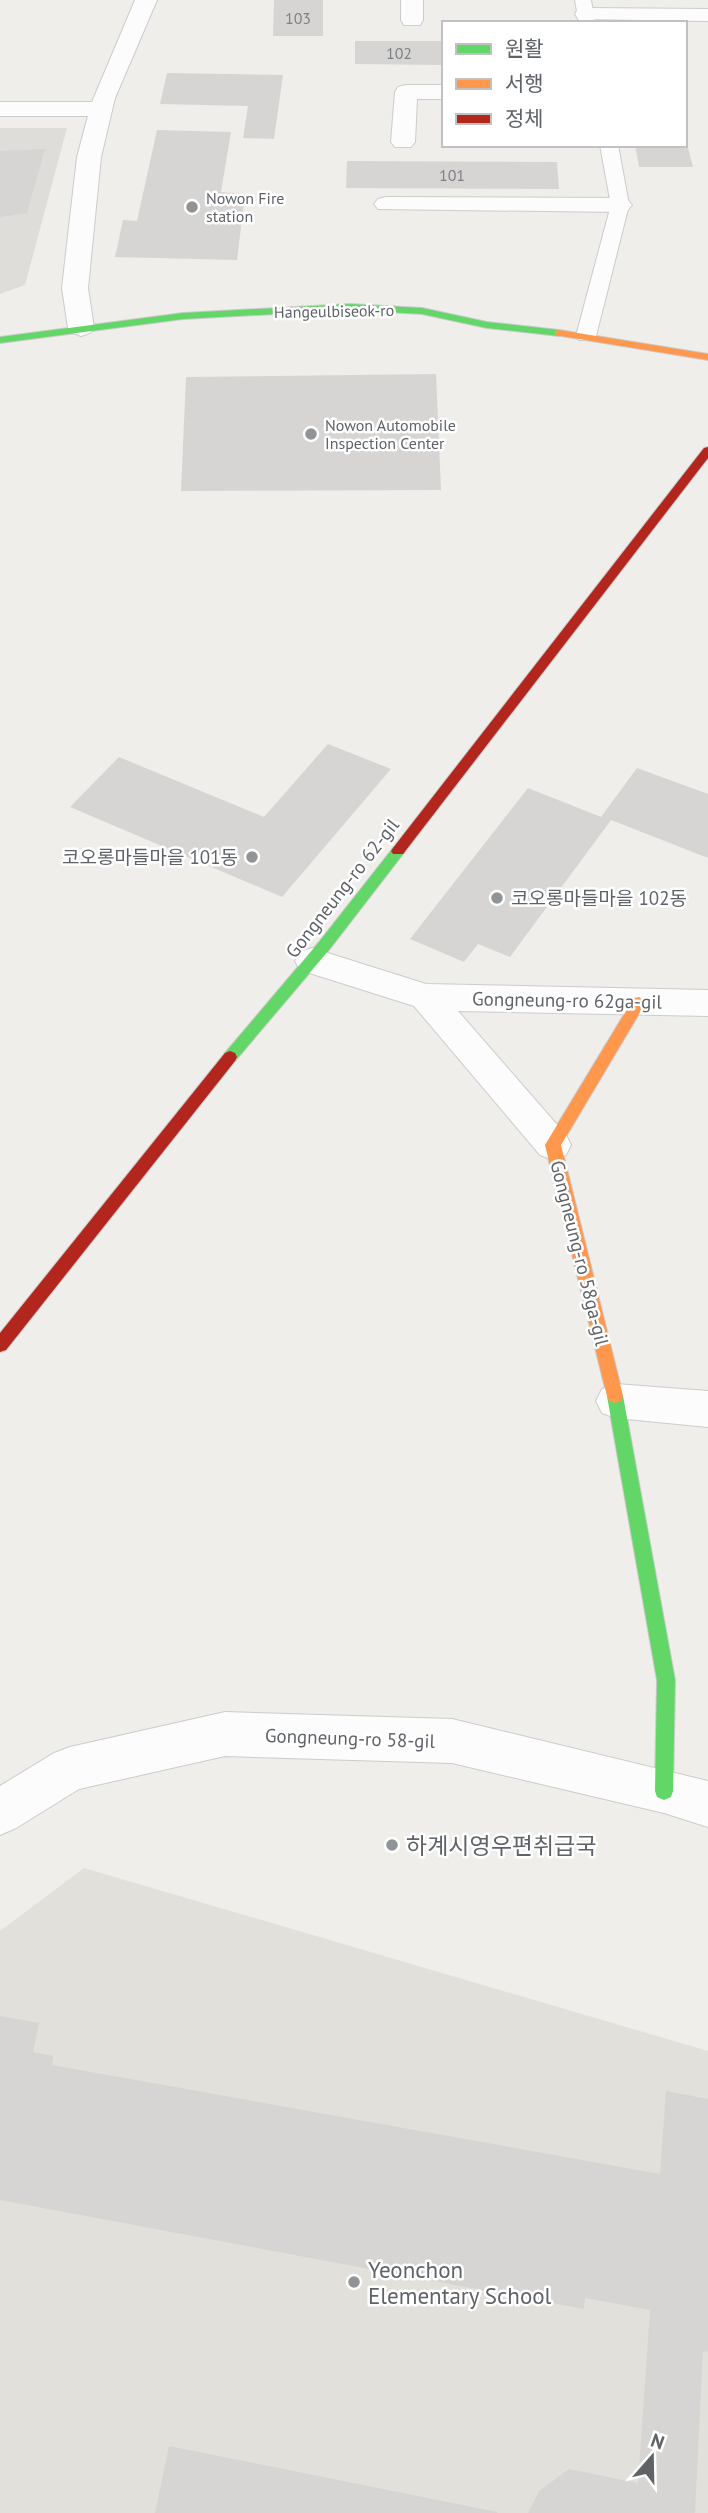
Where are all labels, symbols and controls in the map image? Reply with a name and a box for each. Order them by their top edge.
house number: 103 [285,8,311,28]
legend [442,21,687,147]
text: 원활 [505,35,544,62]
house number: 102 [386,43,412,63]
text: 서행 [505,70,544,97]
text: 정체 [505,105,544,132]
house number: 101 [439,165,465,185]
place label: Nowon Fire station [206,188,284,226]
marker: Nowon Fire station [184,199,200,215]
street label: Hangeulbiseok-ro [274,300,394,322]
place label: Nowon Automobile Inspection Center [325,415,456,453]
marker: Nowon Automobile Inspection Center [303,426,319,442]
street label: Gongneung-ro 62-gil [280,813,404,962]
place label: 코오롱마들마을 101동 [62,845,238,869]
marker: 코오롱마들마을 101동 [244,849,260,865]
place label: 코오롱마들마을 102동 [511,886,687,910]
marker: 코오롱마들마을 102동 [489,890,505,906]
street label: Gongneung-ro 62ga-gil [472,986,663,1014]
street label: Gongneung-ro 58ga-gil [545,1158,615,1348]
street label: Gongneung-ro 58-gil [265,1723,436,1753]
place label: 하계시영우편취급국 [406,1831,596,1860]
marker: 하계시영우편취급국 [384,1837,400,1853]
place label: Yeonchon Elementary School [368,2255,552,2310]
marker: Yeonchon Elementary School [346,2274,362,2290]
north arrow [617,2422,687,2492]
text: N [648,2428,668,2454]

